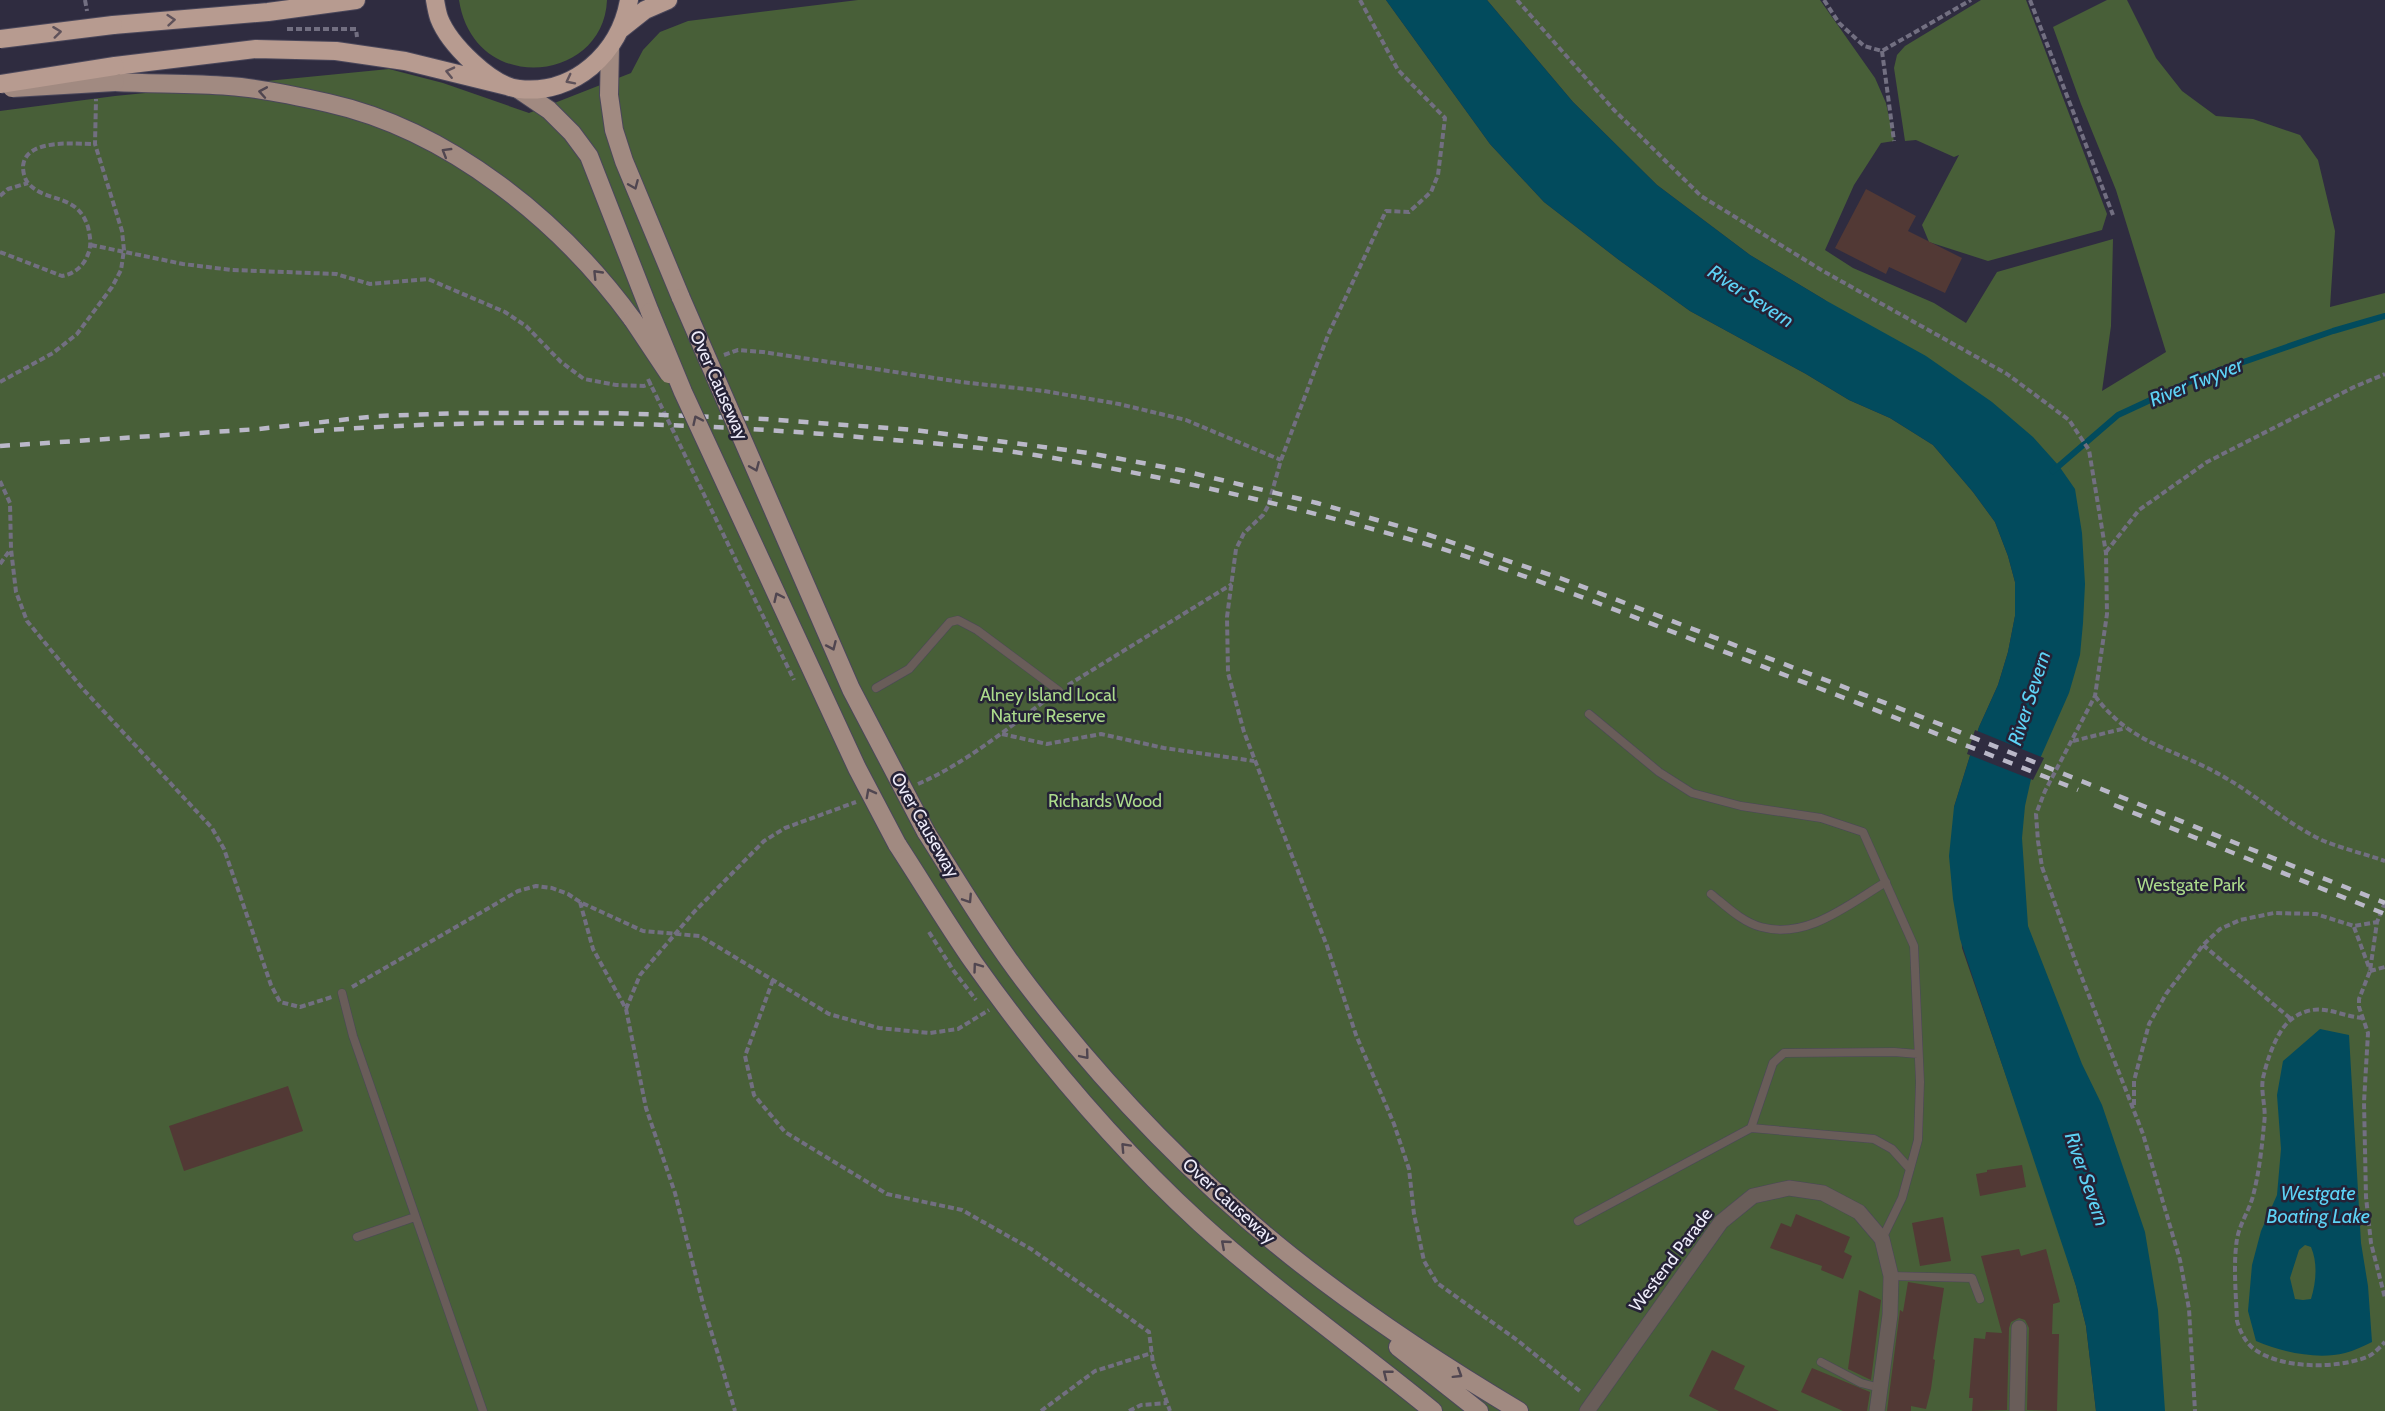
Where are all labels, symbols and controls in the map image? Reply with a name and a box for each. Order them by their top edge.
one-way arrow [167,14,176,27]
one-way arrow [52,26,61,38]
one-way arrow [445,67,455,80]
one-way arrow [565,73,576,85]
one-way arrow [258,86,267,98]
one-way arrow [442,147,452,159]
one-way arrow [627,179,639,190]
water label: River Severn [1703,259,1799,333]
one-way arrow [593,271,604,282]
street label: Over Causeway [685,327,753,443]
water label: River Twyver [2146,352,2247,412]
one-way arrow [692,416,704,427]
one-way arrow [747,461,759,472]
one-way arrow [773,593,785,604]
one-way arrow [825,640,837,651]
water label: River Severn [2002,648,2056,748]
park label: Alney Island Local Nature Reserve [980,684,1117,727]
street label: Over Causeway [886,769,964,881]
one-way arrow [866,789,877,799]
park label: Richards Wood [1048,790,1162,812]
park label: Westgate Park [2137,874,2246,896]
one-way arrow [961,893,972,904]
one-way arrow [973,963,984,974]
one-way arrow [1078,1048,1089,1059]
water label: River Severn [2060,1129,2114,1229]
one-way arrow [1121,1144,1132,1154]
street label: Over Causeway [1178,1153,1280,1249]
water label: Westgate Boating Lake [2266,1181,2370,1228]
street label: Westend Parade [1625,1204,1717,1316]
one-way arrow [1221,1240,1232,1251]
one-way arrow [1452,1367,1462,1379]
one-way arrow [1383,1370,1394,1381]

